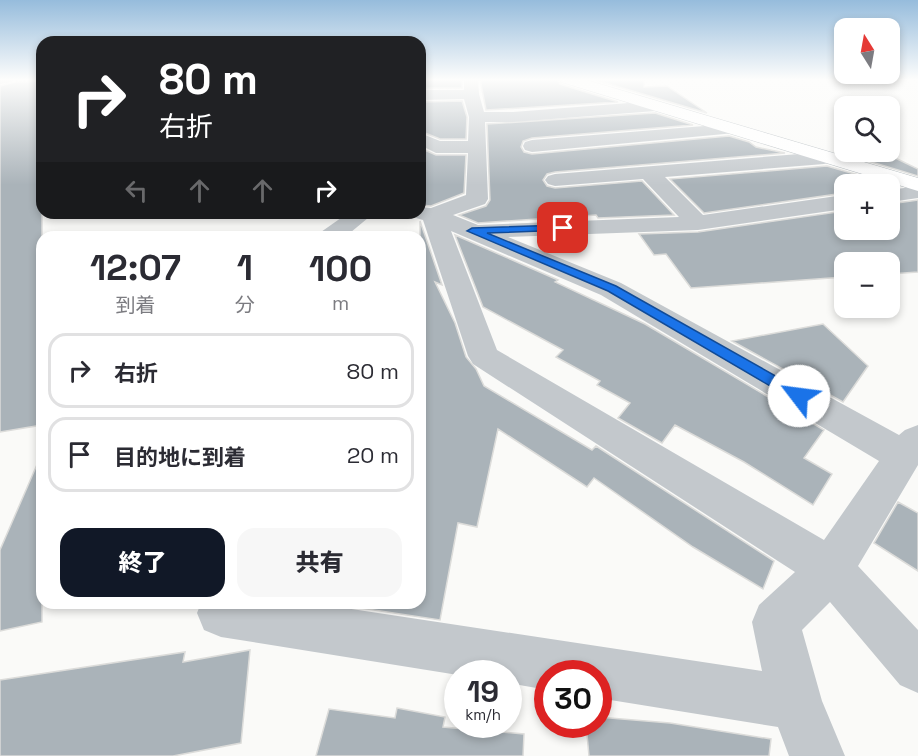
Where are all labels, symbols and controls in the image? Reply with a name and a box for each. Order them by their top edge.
north arrow [834,18,900,84]
map controls [834,18,900,318]
text: 80 m [159,53,258,106]
icon: right [60,60,138,138]
button: search [834,96,900,162]
text: 右折 [159,109,213,144]
icon: left [120,174,153,207]
icon: ahead [183,174,216,207]
icon: ahead [246,174,279,207]
icon: right [309,174,342,207]
button: + [834,174,900,240]
pin [537,202,588,253]
icon: arrive [546,211,579,244]
text: 12:07 [90,245,181,291]
text: 1 [237,245,253,291]
text: 100 [309,246,372,292]
button: − [834,252,900,318]
text: m [332,290,349,316]
text: 到着 [116,292,156,318]
text: 分 [235,292,255,318]
icon: right [63,354,96,387]
text: 80 m [347,357,399,385]
text: 右折 [114,359,158,387]
position arrow [767,364,831,428]
icon: arrive [63,438,96,471]
text: 20 m [347,441,399,469]
text: 目的地に到着 [114,443,246,471]
button: 終了 [60,528,225,597]
button: 共有 [237,528,402,597]
speed limit sign: 30 [534,660,612,738]
text: 19 [467,672,499,711]
text: km/h [465,705,501,724]

